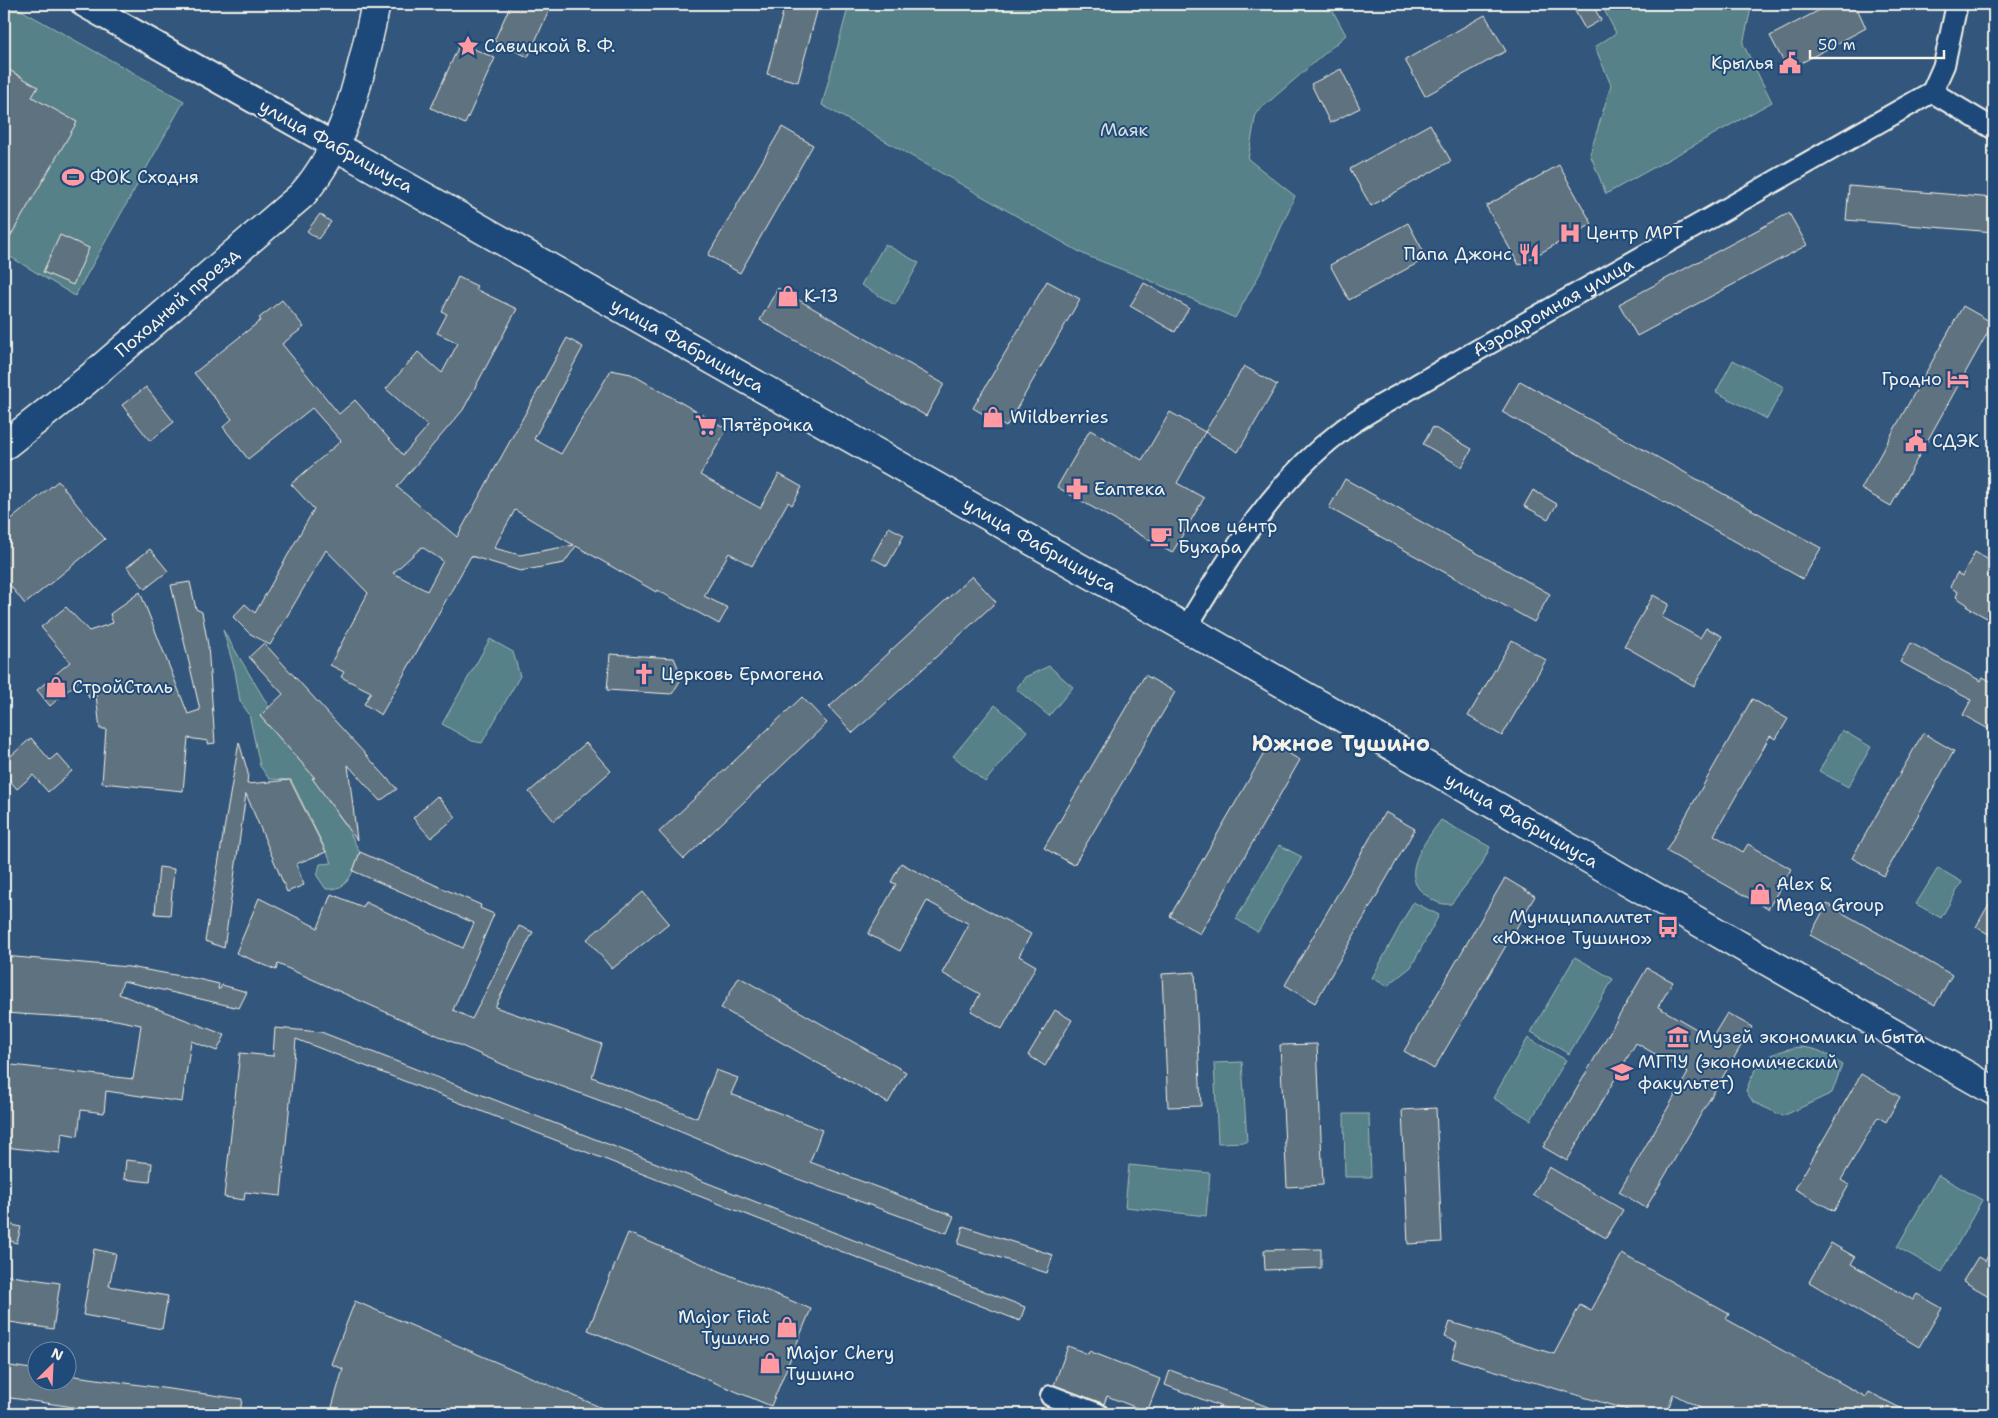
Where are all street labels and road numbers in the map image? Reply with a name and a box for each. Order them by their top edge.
street label: улица Фабрициуса [255,94,417,198]
street label: Походный проезд [110,242,245,363]
street label: Аэродромная улица [1468,252,1638,362]
street label: улица Фабрициуса [606,293,768,399]
street label: улица Фабрициуса [959,492,1121,598]
street label: улица Фабрициуса [1441,767,1603,874]

